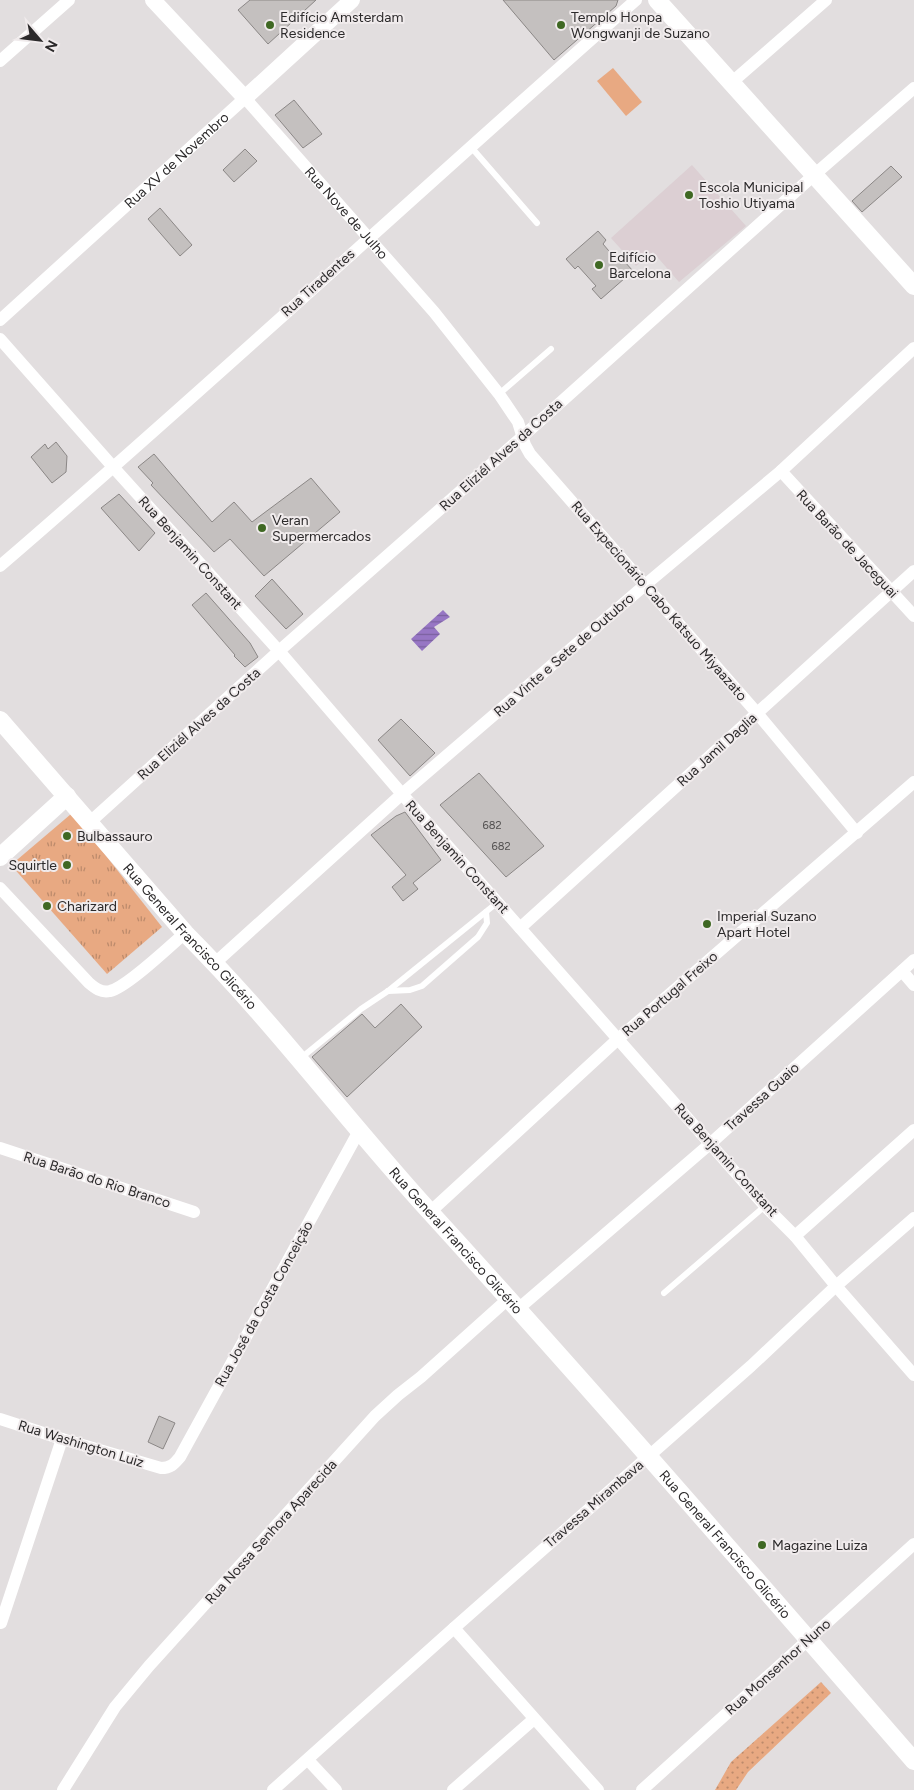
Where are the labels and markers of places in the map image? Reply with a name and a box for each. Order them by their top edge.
place label: Edifício Amsterdam Residence [280,9,403,42]
place label: Templo Honpa Wongwanji de Suzano [571,9,710,42]
marker: Edifício Amsterdam Residence [264,19,276,31]
marker: Templo Honpa Wongwanji de Suzano [555,19,567,31]
place label: Escola Municipal Toshio Utiyama [699,179,803,212]
marker: Escola Municipal Toshio Utiyama [683,189,695,201]
place label: Edifício Barcelona [609,249,671,282]
marker: Edifício Barcelona [593,259,605,271]
place label: Veran Supermercados [272,512,371,545]
marker: Veran Supermercados [256,522,268,534]
place label: Bulbassauro [77,828,153,845]
marker: Bulbassauro [61,830,73,842]
place label: Squirtle [9,857,57,874]
marker: Squirtle [61,859,73,871]
place label: Charizard [57,898,117,915]
marker: Charizard [41,900,53,912]
place label: Imperial Suzano Apart Hotel [717,908,817,941]
marker: Imperial Suzano Apart Hotel [701,918,713,930]
place label: Magazine Luiza [772,1537,868,1554]
marker: Magazine Luiza [756,1539,768,1551]

